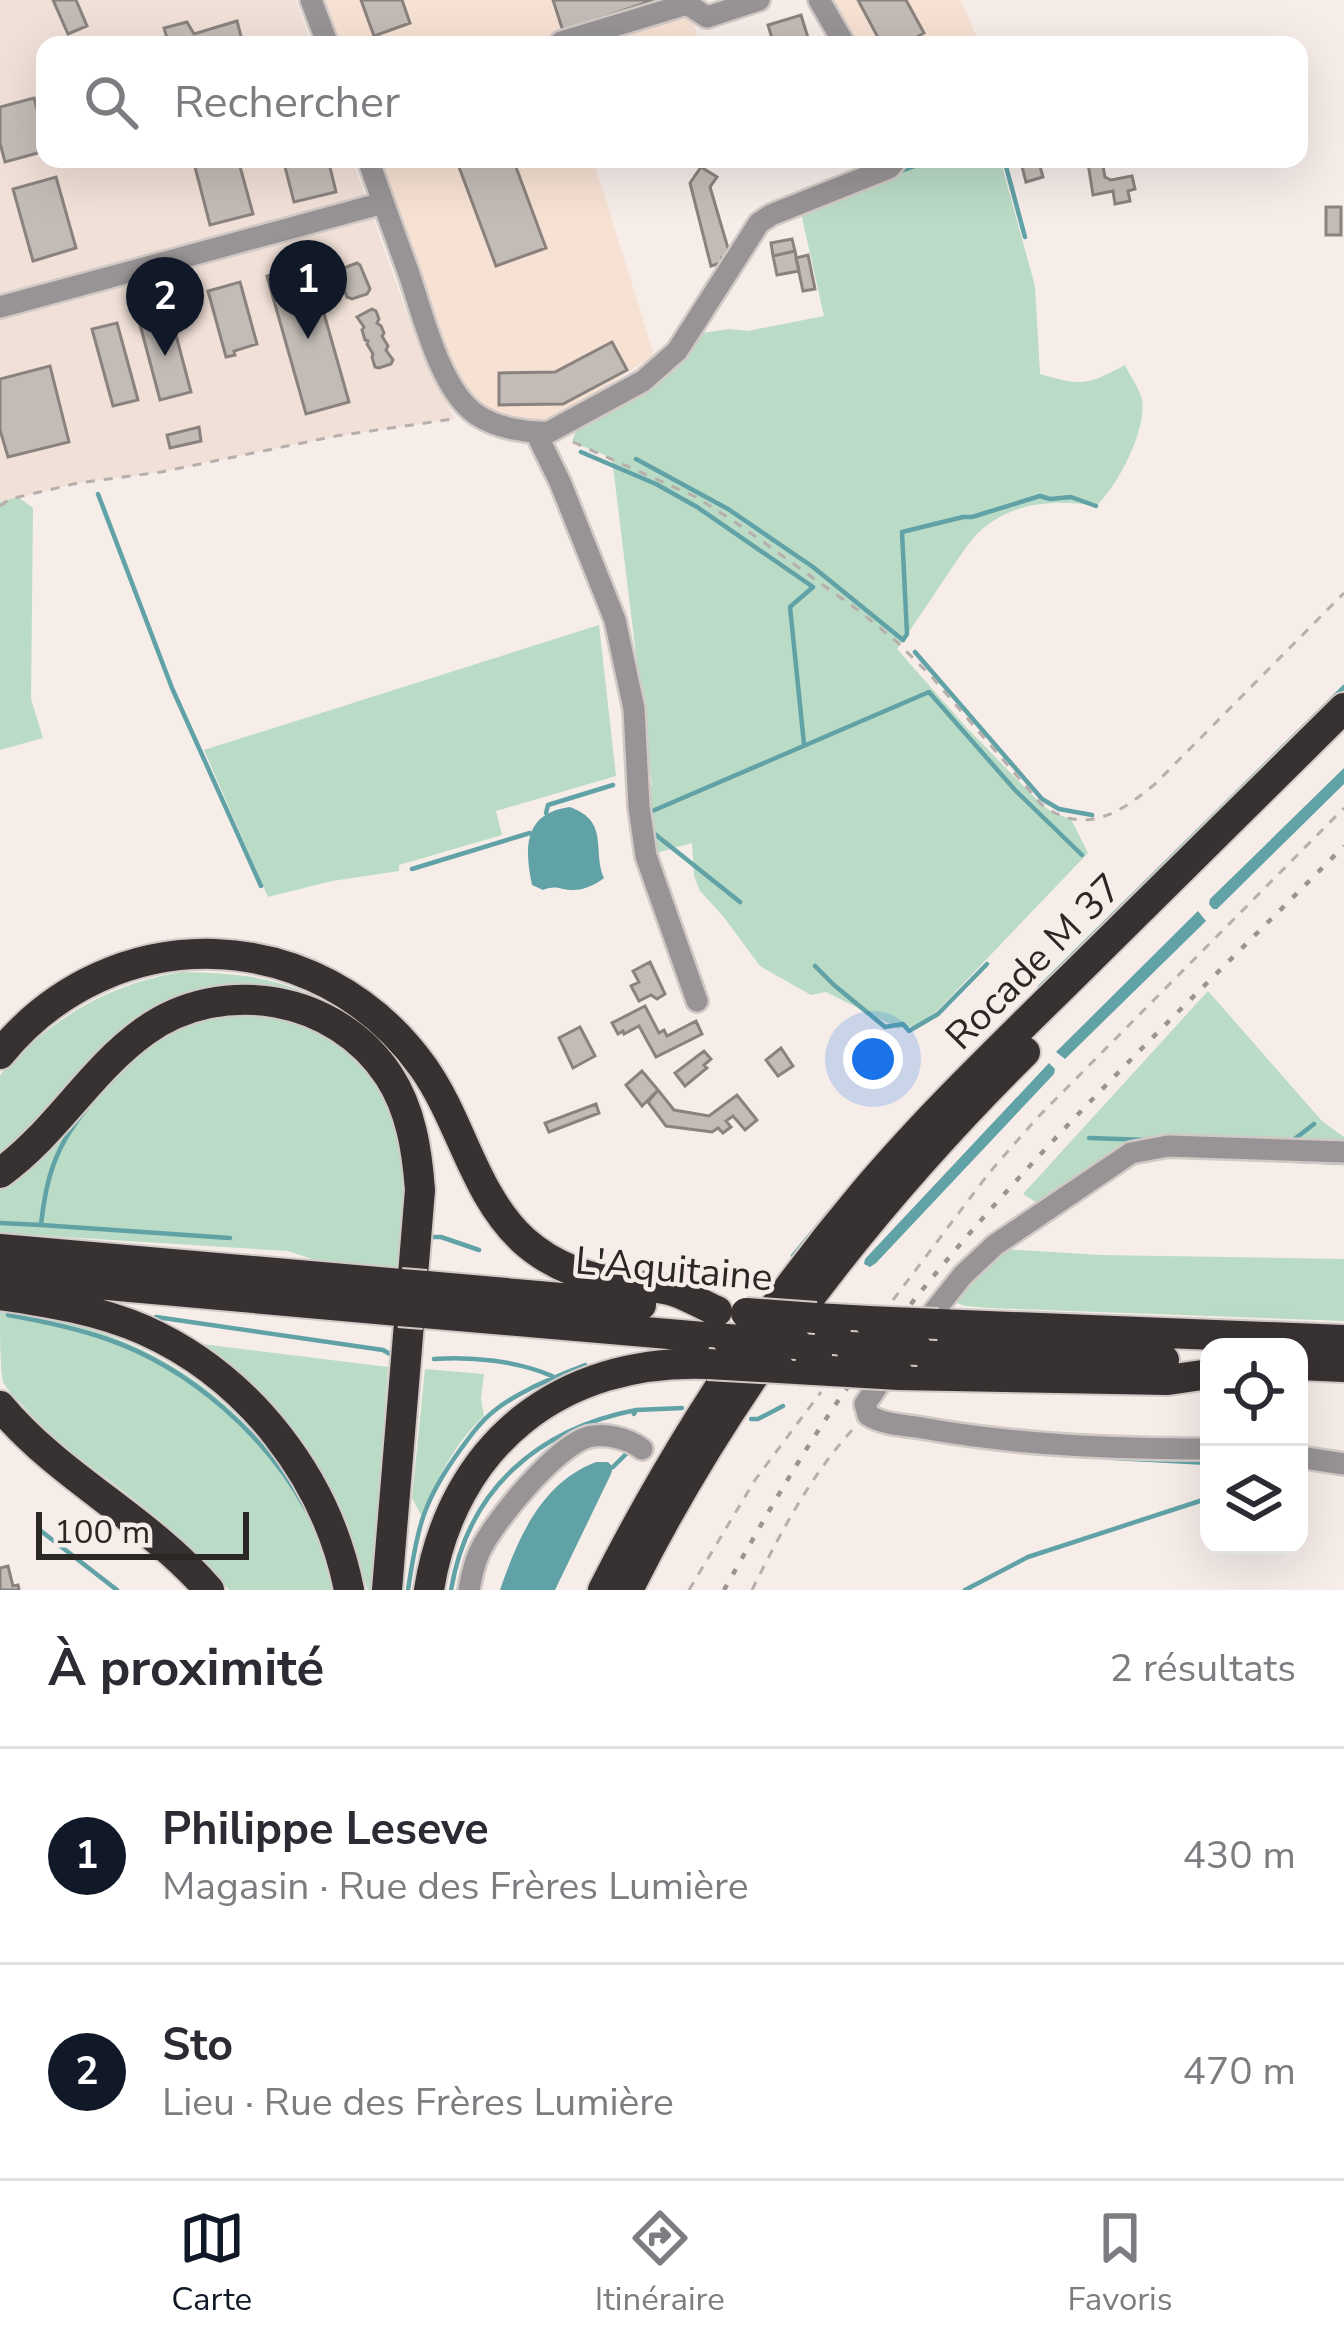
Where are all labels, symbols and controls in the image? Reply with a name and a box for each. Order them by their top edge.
search box [36,36,1308,168]
icon: search [78,69,144,135]
text: Rechercher [174,72,400,133]
pin: 1 [269,240,347,339]
pin: 2 [126,257,204,356]
street label: Rocade M 37 [934,862,1134,1062]
your location [843,1029,903,1089]
street label: L'Aquitaine [573,1234,775,1305]
map controls [1200,1338,1308,1554]
button: locate [1200,1338,1308,1446]
button: layers [1200,1446,1308,1554]
scale bar [36,1506,249,1559]
text: 100 m [54,1510,150,1555]
text: À proximité [48,1633,324,1703]
text: 2 résultats [1110,1642,1296,1695]
text: Philippe Leseve [162,1799,489,1860]
text: 1 [75,1829,99,1882]
text: 430 m [1182,1829,1296,1882]
text: Magasin · Rue des Frères Lumière [162,1860,748,1913]
text: Sto [162,2015,233,2076]
text: 2 [75,2045,99,2098]
text: 470 m [1182,2045,1296,2098]
text: Lieu · Rue des Frères Lumière [162,2076,674,2129]
tab: Carte [171,2205,252,2322]
tab: Itinéraire [595,2205,725,2322]
tab: Favoris [1067,2205,1173,2322]

